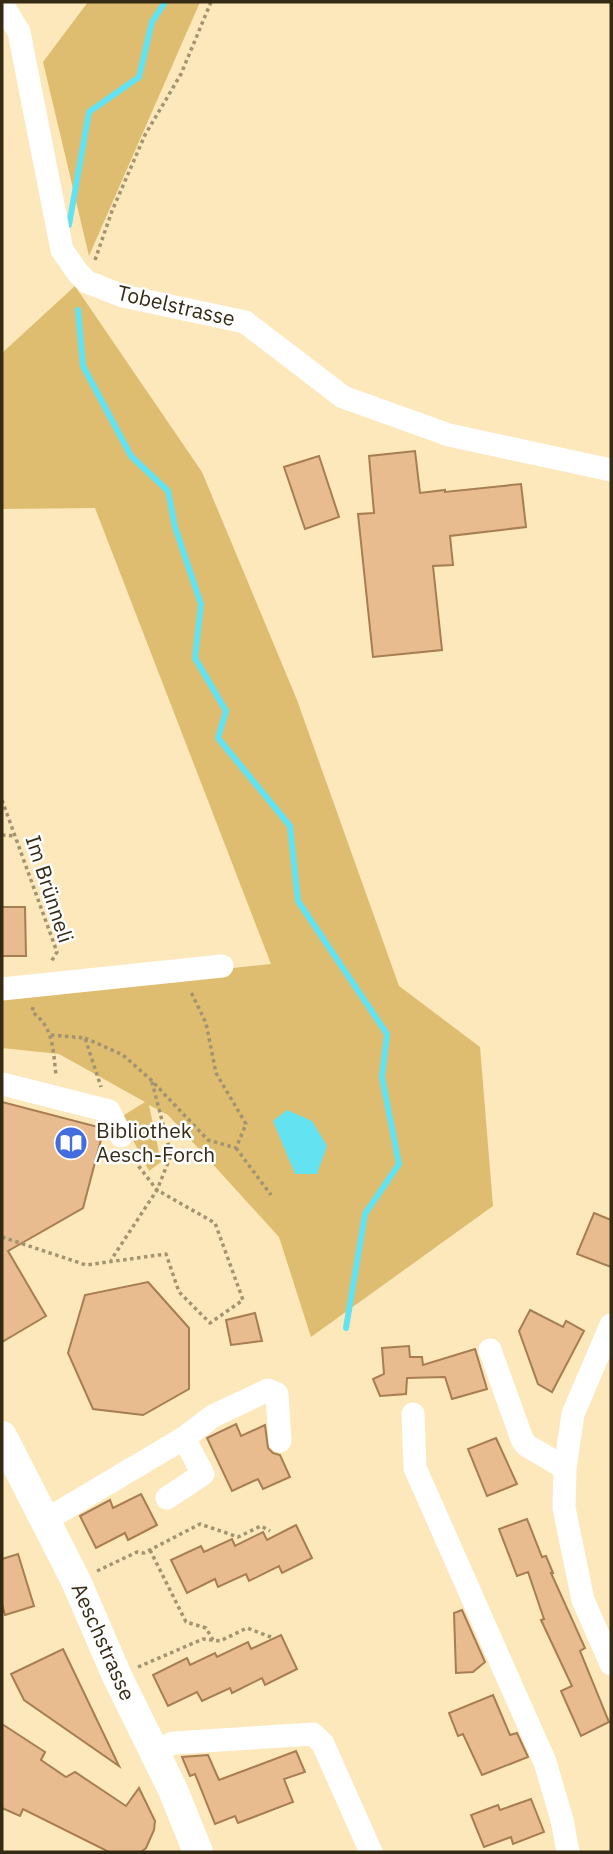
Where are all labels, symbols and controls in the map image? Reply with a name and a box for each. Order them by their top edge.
street label: Tobelstrasse [115,278,238,332]
street label: Im Brünneli [19,831,80,946]
place label: Bibliothek Aesch-Forch [96,1116,215,1168]
library icon: Bibliothek Aesch-Forch [52,1124,90,1162]
street label: Aeschstrasse [66,1578,142,1705]

